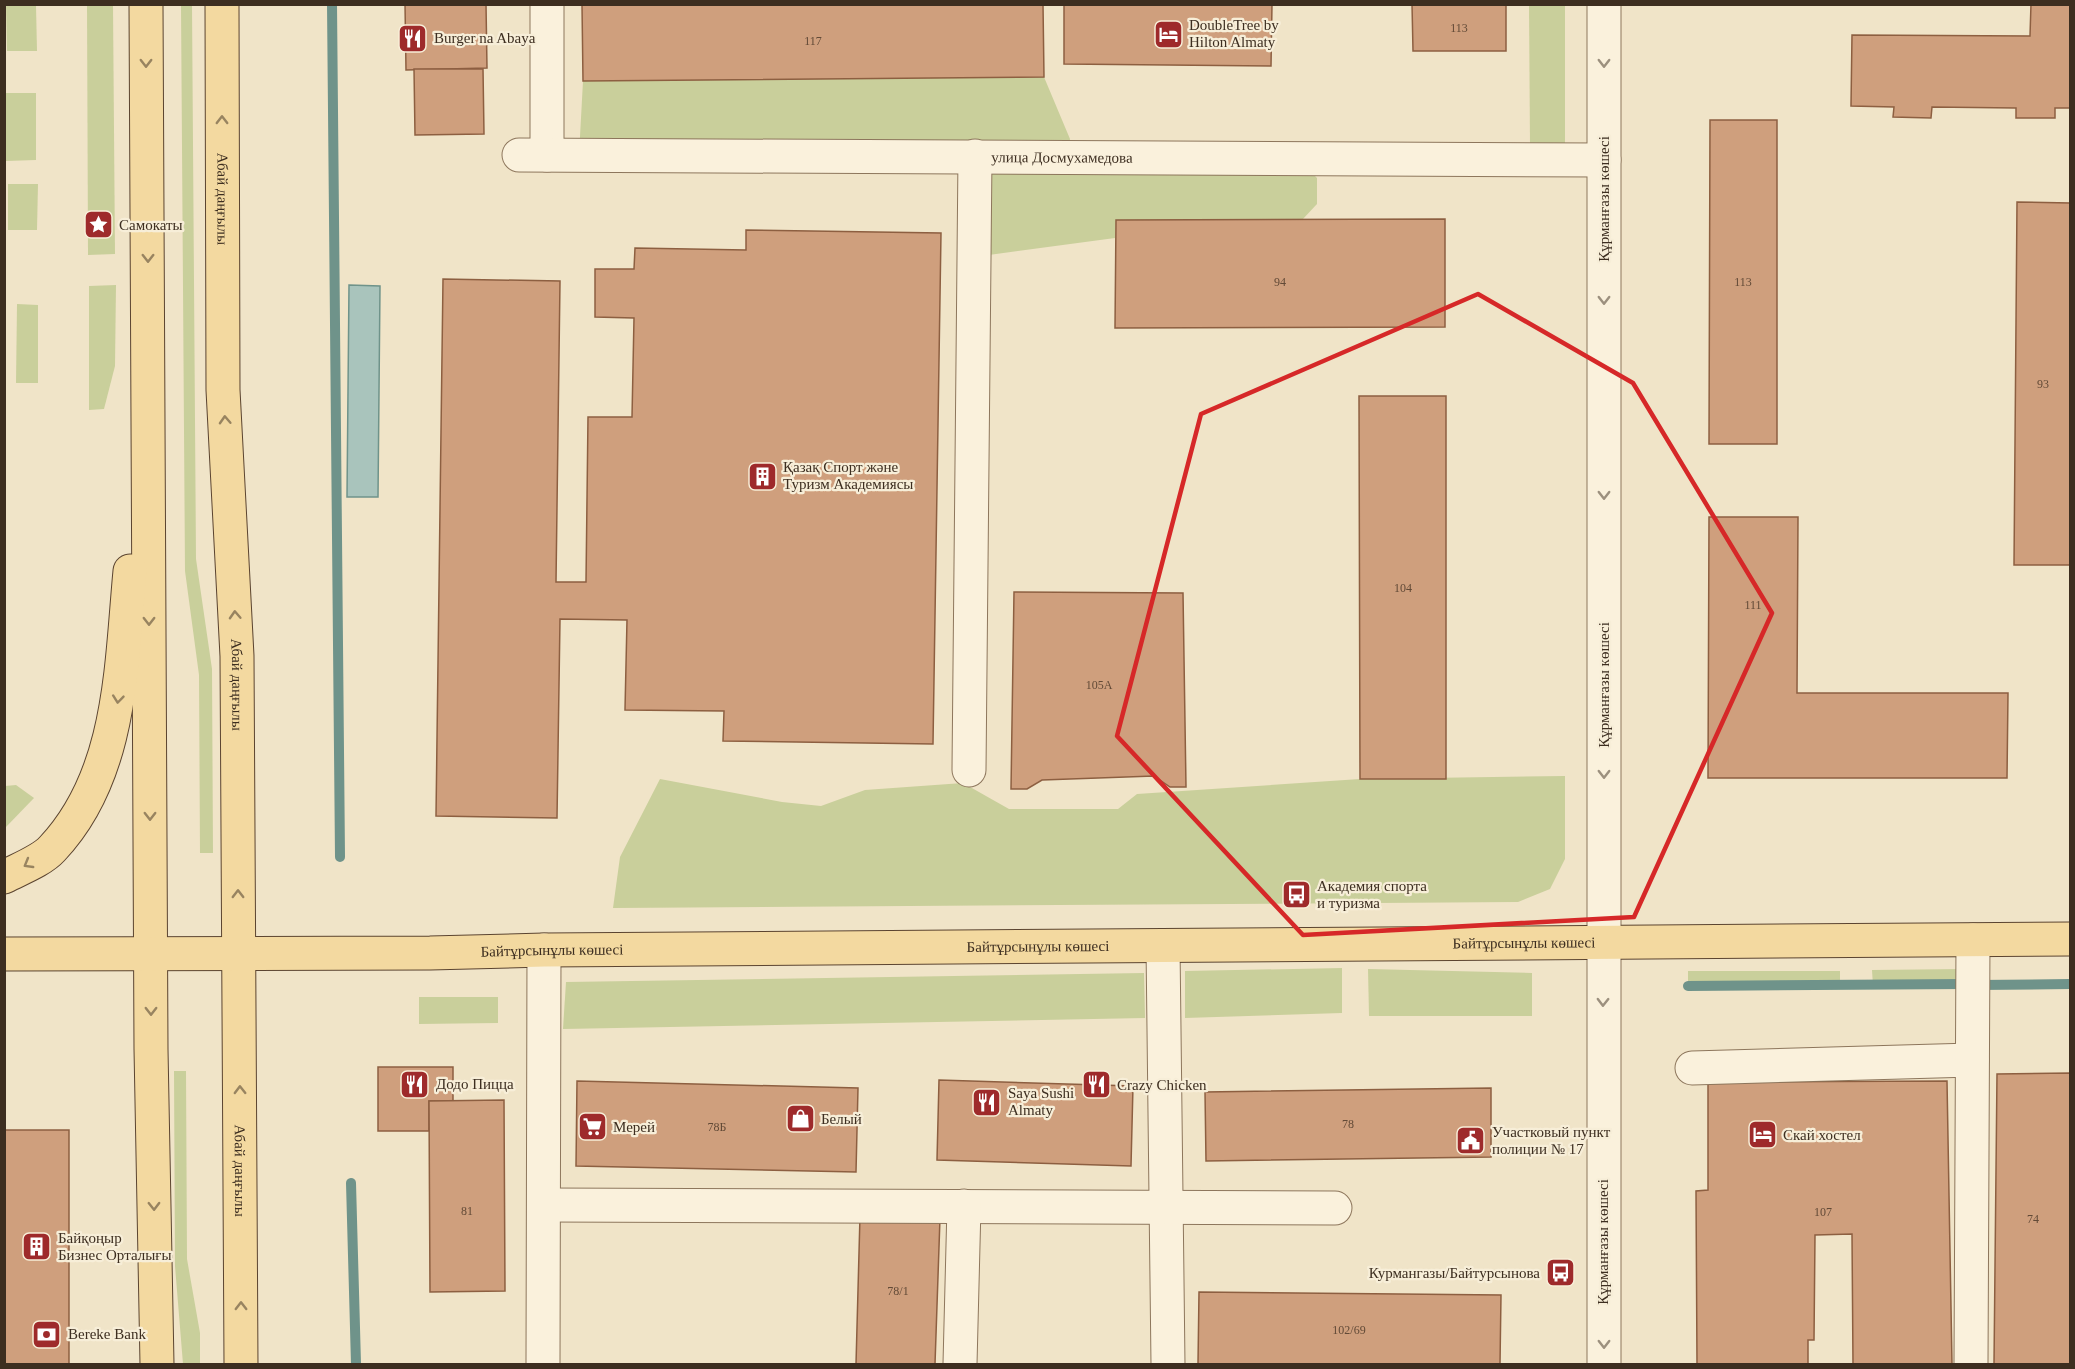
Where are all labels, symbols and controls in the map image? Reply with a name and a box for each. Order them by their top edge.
place label: DoubleTree by Hilton Almaty [1189,17,1279,50]
hotel icon: DoubleTree by Hilton Almaty [1152,18,1184,50]
house number: 113 [1450,21,1468,35]
restaurant icon: Burger na Abaya [397,22,429,54]
place label: Burger na Abaya [434,30,536,46]
house number: 117 [804,34,822,48]
one-way arrow [140,58,153,67]
one-way arrow [1598,58,1610,67]
one-way arrow [216,115,228,124]
street label: Құрманғазы көшесі [1596,136,1612,262]
street label: улица Досмухамедова [991,149,1133,166]
street label: Абай даңғылы [214,153,231,245]
place icon: Самокаты [82,209,114,241]
place label: Самокаты [119,217,183,233]
one-way arrow [141,253,154,262]
house number: 94 [1274,275,1286,289]
house number: 113 [1734,275,1752,289]
one-way arrow [1598,295,1610,304]
house number: 93 [2037,377,2049,391]
one-way arrow [218,415,231,424]
place label: Қазақ Спорт және Туризм Академиясы [783,459,913,492]
building icon: Қазақ Спорт және Туризм Академиясы [746,460,778,492]
one-way arrow [1598,490,1610,499]
house number: 104 [1394,581,1412,595]
house number: 111 [1744,598,1762,612]
one-way arrow [228,610,241,619]
one-way arrow [143,616,155,625]
street label: Құрманғазы көшесі [1596,622,1612,748]
street label: Абай даңғылы [228,638,245,731]
house number: 105А [1086,678,1113,692]
one-way arrow [112,694,125,703]
one-way arrow [1598,769,1610,778]
one-way arrow [144,811,156,820]
one-way arrow [24,856,34,868]
place label: Академия спорта и туризма [1317,878,1427,911]
bus stop icon: Академия спорта и туризма [1280,879,1312,911]
one-way arrow [232,889,244,898]
street label: Байтұрсынұлы көшесі [1453,934,1595,951]
street label: Байтұрсынұлы көшесі [967,938,1109,955]
street label: Байтұрсынұлы көшесі [480,941,623,960]
one-way arrow [1597,997,1609,1006]
one-way arrow [145,1007,157,1016]
restaurant icon: Додо Пицца [399,1068,431,1100]
restaurant icon: Crazy Chicken [1080,1069,1112,1101]
place label: Додо Пицца [436,1076,514,1092]
place label: Crazy Chicken [1117,1077,1207,1093]
place label: Saya Sushi Almaty [1008,1085,1074,1118]
one-way arrow [233,1086,246,1095]
restaurant icon: Saya Sushi Almaty [971,1086,1003,1118]
shop icon: Белый [784,1103,816,1135]
supermarket icon: Мерей [576,1111,608,1143]
place label: Белый [821,1111,862,1127]
house number: 78 [1342,1117,1354,1131]
place label: Мерей [613,1119,655,1135]
hotel icon: Скай хостел [1746,1119,1778,1151]
house number: 78Б [708,1120,727,1134]
street label: Абай даңғылы [232,1124,248,1217]
place label: Участковый пункт полиции № 17 [1492,1124,1611,1157]
public building icon: Участковый пункт полиции № 17 [1455,1125,1487,1157]
place label: Скай хостел [1783,1127,1861,1143]
street label: Құрманғазы көшесі [1595,1179,1611,1305]
one-way arrow [148,1202,160,1211]
house number: 81 [461,1204,473,1218]
house number: 107 [1814,1205,1832,1219]
house number: 74 [2027,1212,2039,1226]
place label: Байқоңыр Бизнес Орталығы [58,1230,172,1263]
building icon: Байқоңыр Бизнес Орталығы [21,1231,53,1263]
bus stop icon: Курмангазы/Байтурсынова [1545,1257,1577,1289]
place label: Курмангазы/Байтурсынова [1369,1265,1540,1281]
house number: 78/1 [887,1284,909,1298]
one-way arrow [235,1302,247,1311]
bank icon: Bereke Bank [31,1318,63,1350]
house number: 102/69 [1332,1323,1366,1337]
place label: Bereke Bank [68,1326,146,1342]
one-way arrow [1597,1339,1610,1348]

